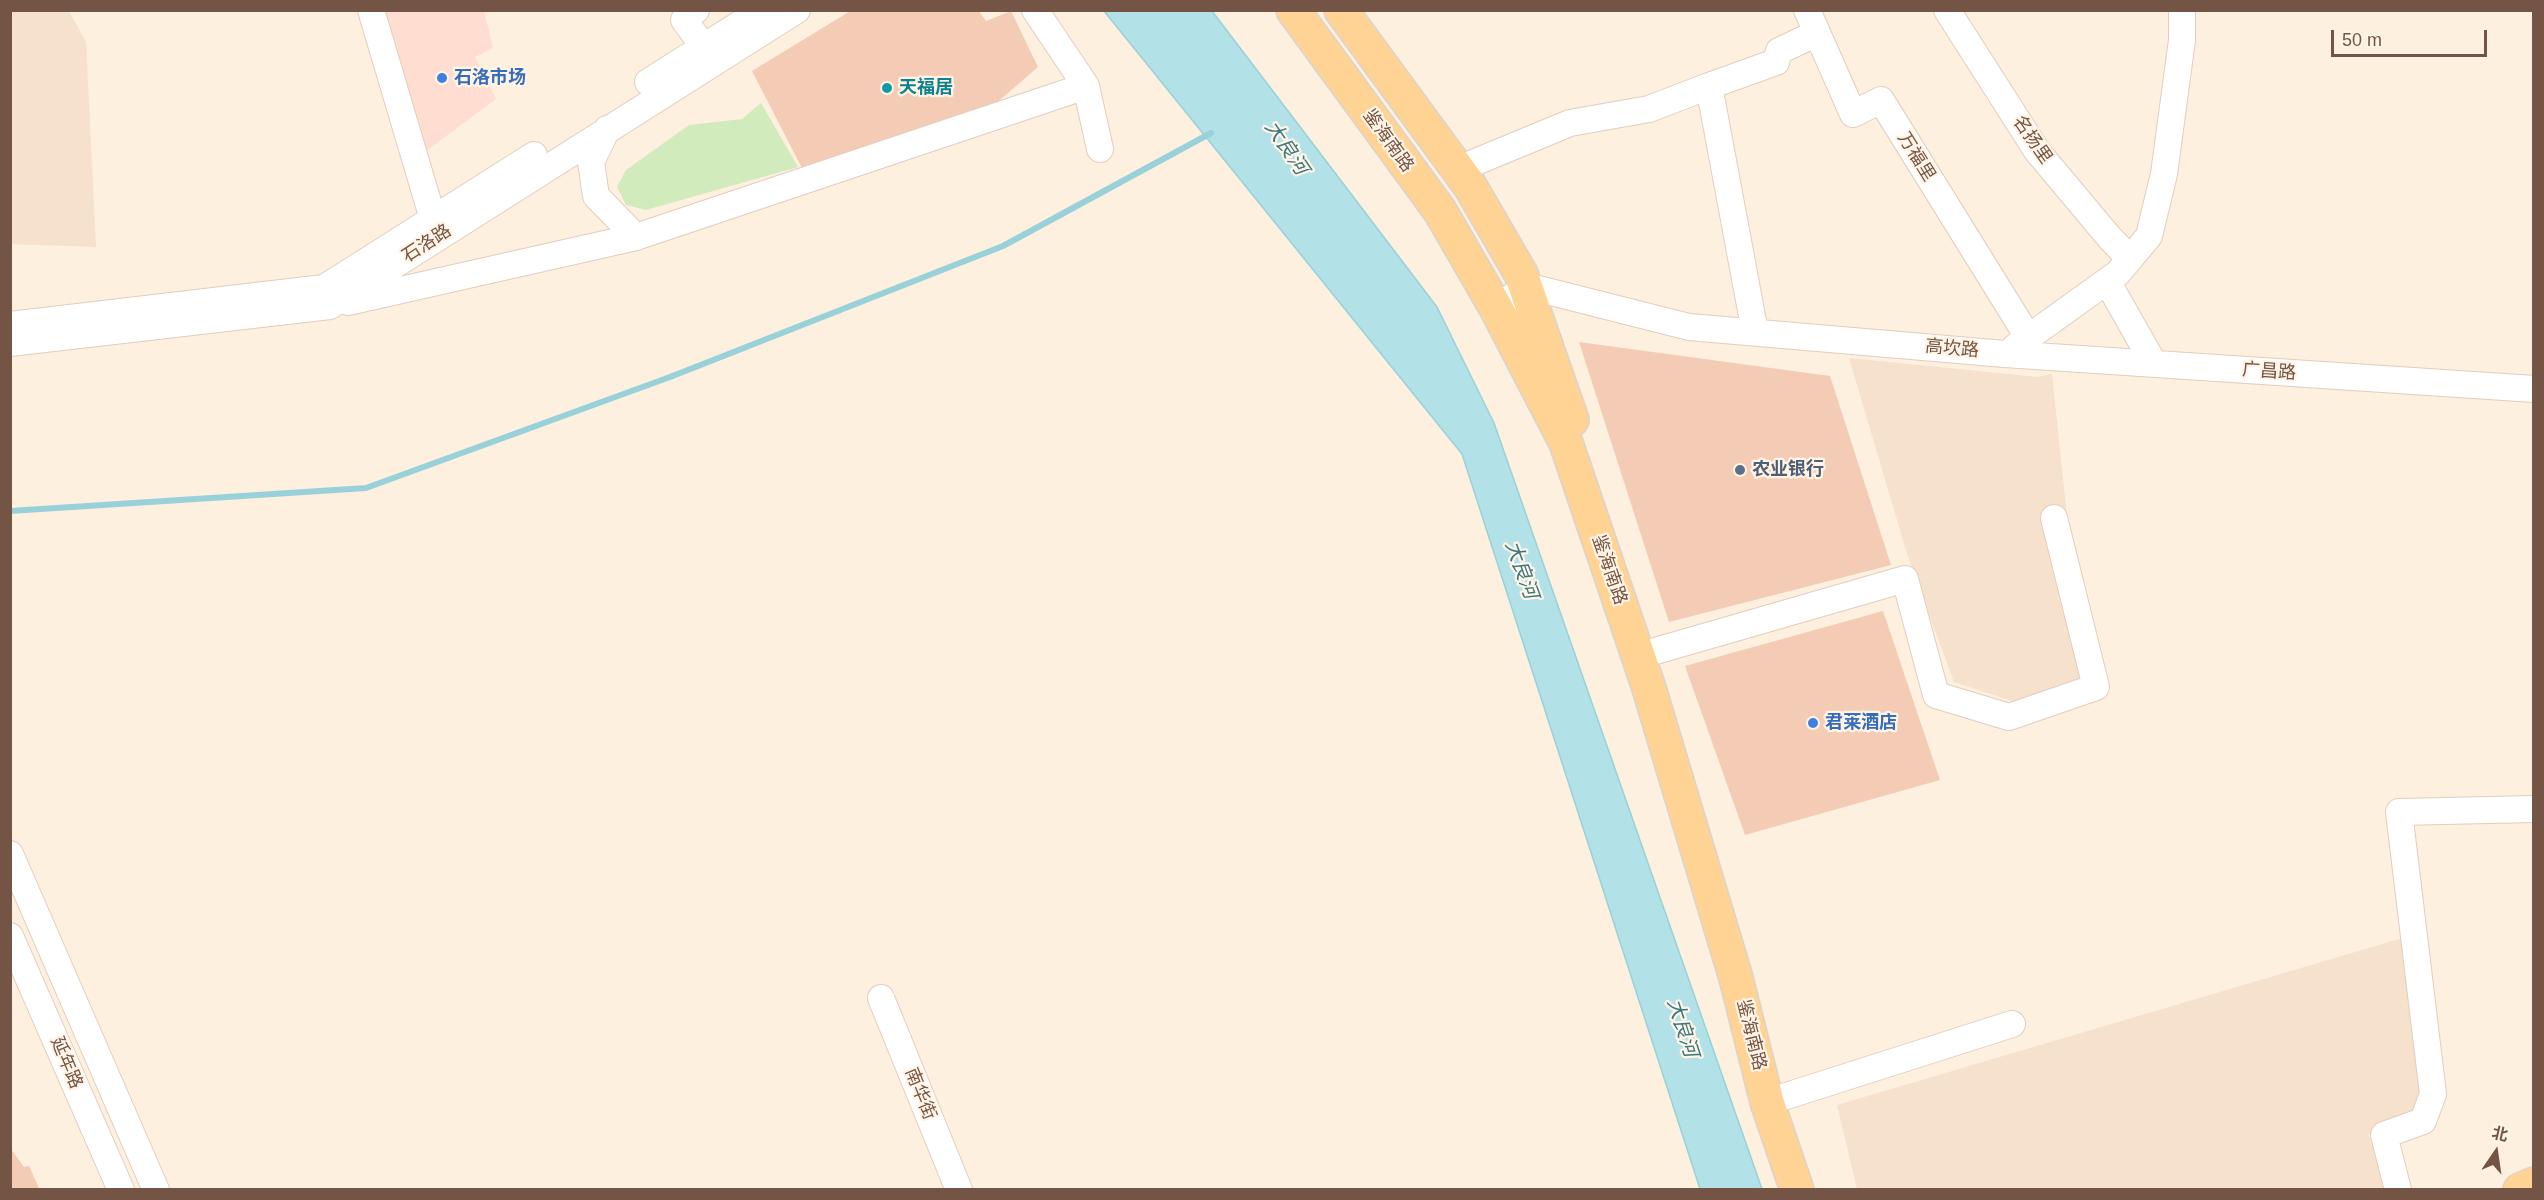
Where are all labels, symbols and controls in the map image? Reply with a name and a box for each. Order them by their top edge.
scale bar [2334,18,2490,56]
text: 50 m [2342,30,2382,50]
place label: 石洛市场 [454,67,526,89]
marker: 石洛市场 [435,71,449,85]
place label: 天福居 [899,77,953,99]
marker: 天福居 [880,81,894,95]
street label: 鉴海南路 [1358,106,1418,176]
street label: 名扬里 [2008,112,2056,168]
water label: 大良河 [1259,116,1313,180]
street label: 万福里 [1893,128,1939,186]
street label: 石洛路 [398,220,456,268]
street label: 高坎路 [1924,336,1980,362]
street label: 广昌路 [2241,359,2297,385]
place label: 农业银行 [1752,459,1824,481]
marker: 农业银行 [1733,463,1747,477]
street label: 鉴海南路 [1587,532,1631,608]
water label: 大良河 [1499,538,1543,602]
place label: 君莱酒店 [1825,712,1897,734]
marker: 君莱酒店 [1806,716,1820,730]
water label: 大良河 [1661,996,1703,1060]
street label: 鉴海南路 [1732,997,1770,1073]
street label: 延年路 [46,1034,86,1092]
street label: 南华街 [900,1065,940,1123]
north arrow [2466,1122,2526,1182]
text: 北 [2490,1124,2510,1144]

